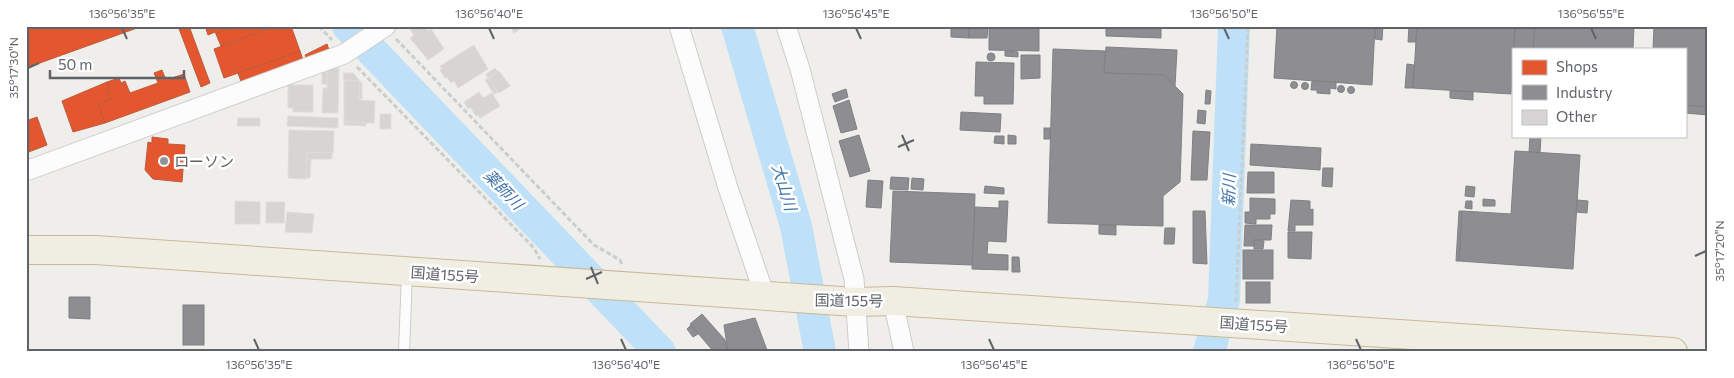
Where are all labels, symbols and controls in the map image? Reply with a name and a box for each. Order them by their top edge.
text: 136°56'35"E [89,6,155,20]
text: 136°56'40"E [455,6,523,20]
text: 136°56'45"E [822,6,890,20]
text: 136°56'50"E [1190,6,1258,20]
text: 136°56'55"E [1558,6,1624,20]
text: 35°17'30"N [6,37,20,99]
scale bar [50,48,184,80]
legend [1512,48,1686,138]
text: 50 m [58,55,92,73]
text: Shops [1556,57,1598,75]
text: Industry [1556,83,1613,101]
text: Other [1556,107,1597,125]
place label: ローソン [174,152,234,170]
marker: ローソン [158,155,170,167]
water label: 大山川 [769,161,802,215]
water label: 薬師川 [480,165,529,214]
water label: 新川 [1218,172,1238,206]
text: 35°17'20"N [1712,220,1726,282]
street label: 国道155号 [410,263,480,285]
street label: 国道155号 [815,290,883,310]
street label: 国道155号 [1219,313,1289,335]
text: 136°56'35"E [226,357,292,371]
text: 136°56'40"E [592,357,660,371]
text: 136°56'45"E [960,357,1028,371]
text: 136°56'50"E [1327,357,1395,371]

